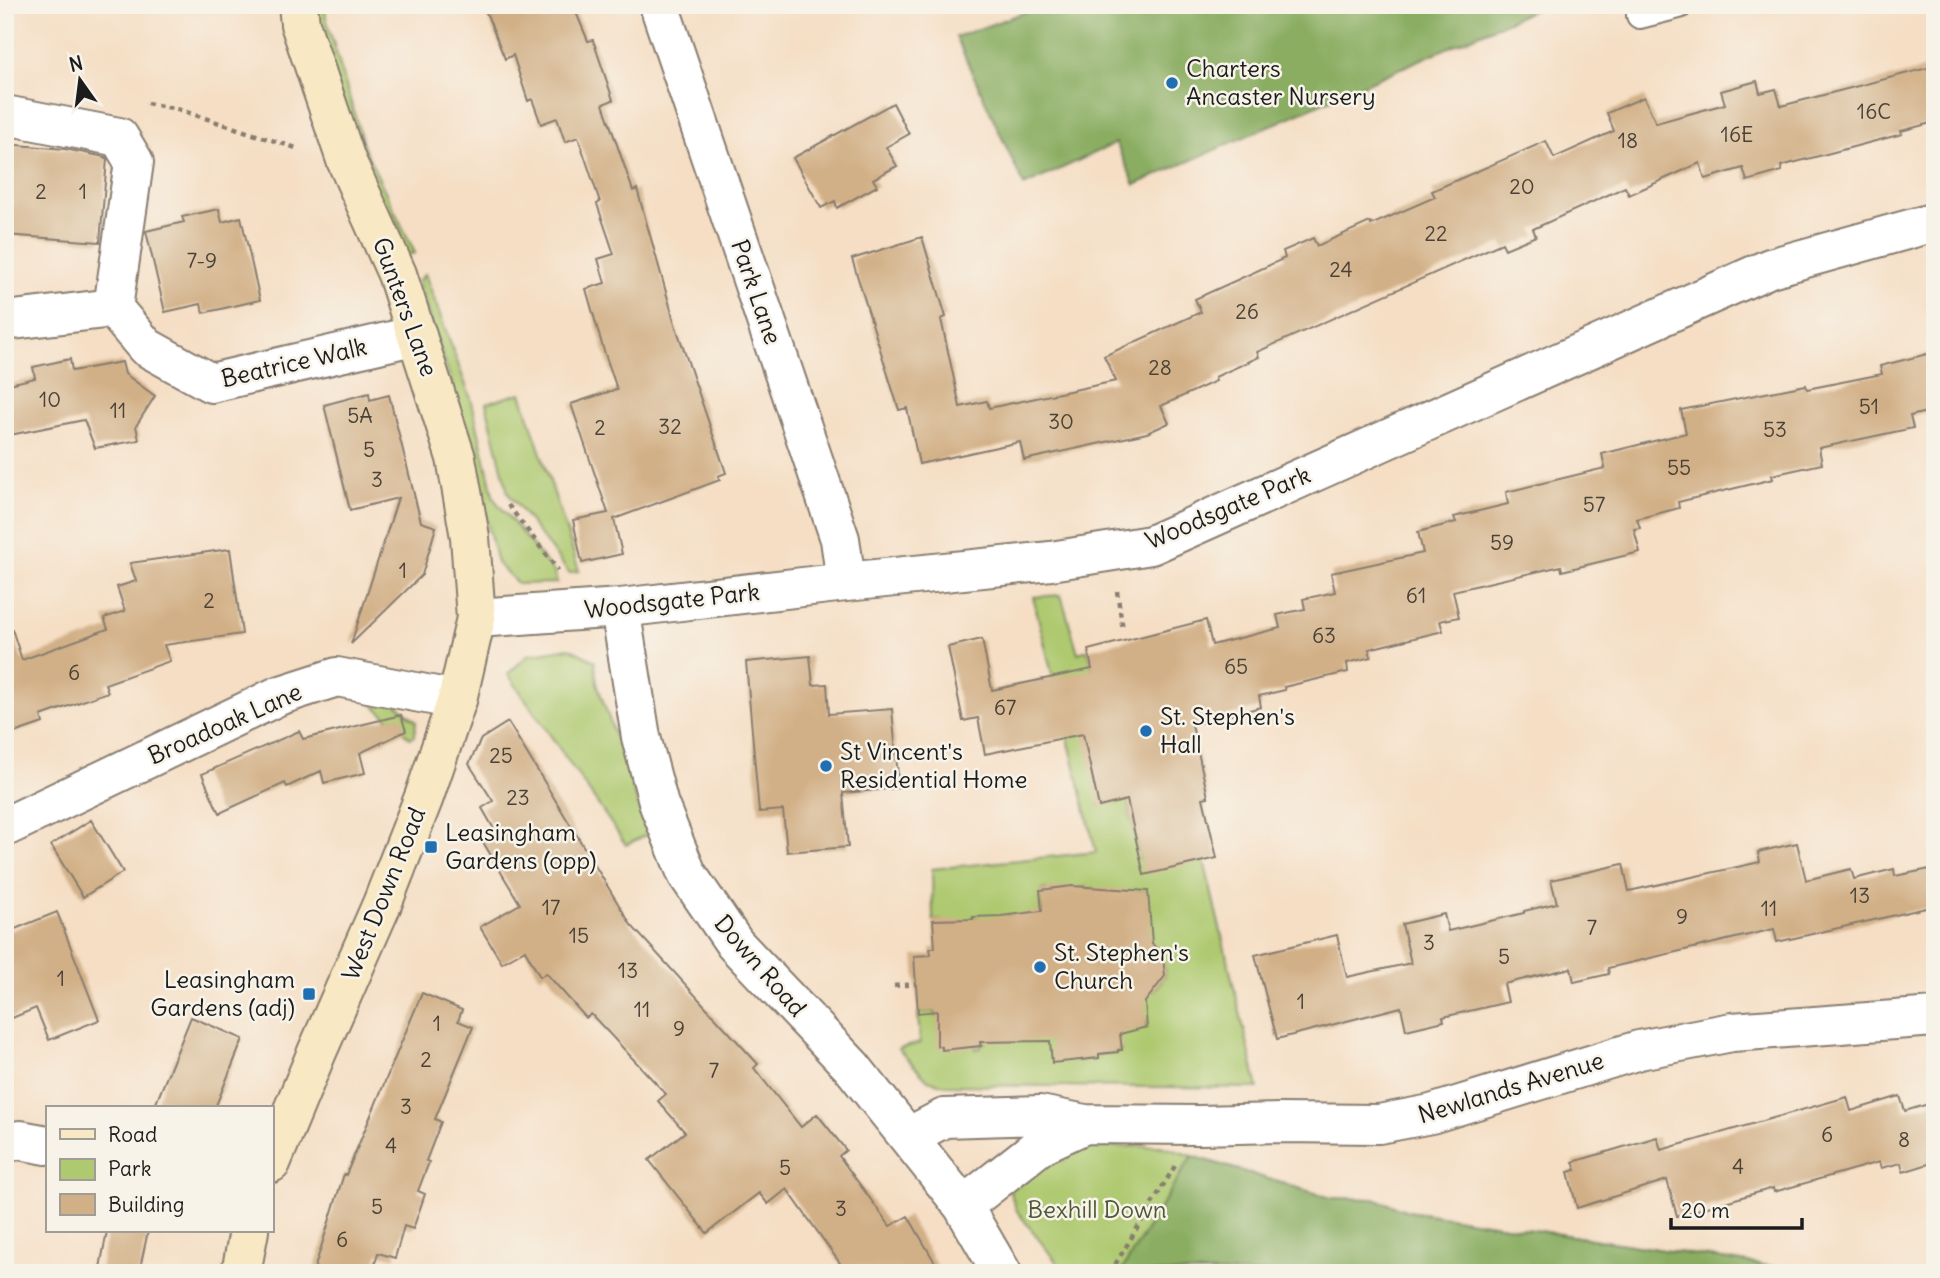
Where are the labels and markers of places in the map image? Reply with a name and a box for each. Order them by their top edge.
place label: Charters Ancaster Nursery [1186,53,1376,111]
marker: Charters Ancaster Nursery [1164,75,1180,91]
place label: St. Stephen's Hall [1160,701,1295,759]
marker: St. Stephen's Hall [1138,723,1154,739]
place label: St Vincent's Residential Home [840,736,1028,794]
marker: St Vincent's Residential Home [818,758,834,774]
place label: Leasingham Gardens (opp) [445,817,597,875]
marker: Leasingham Gardens (opp) [423,839,439,855]
place label: St. Stephen's Church [1054,937,1189,995]
marker: St. Stephen's Church [1032,959,1048,975]
place label: Leasingham Gardens (adj) [150,964,295,1022]
marker: Leasingham Gardens (adj) [301,986,317,1002]

